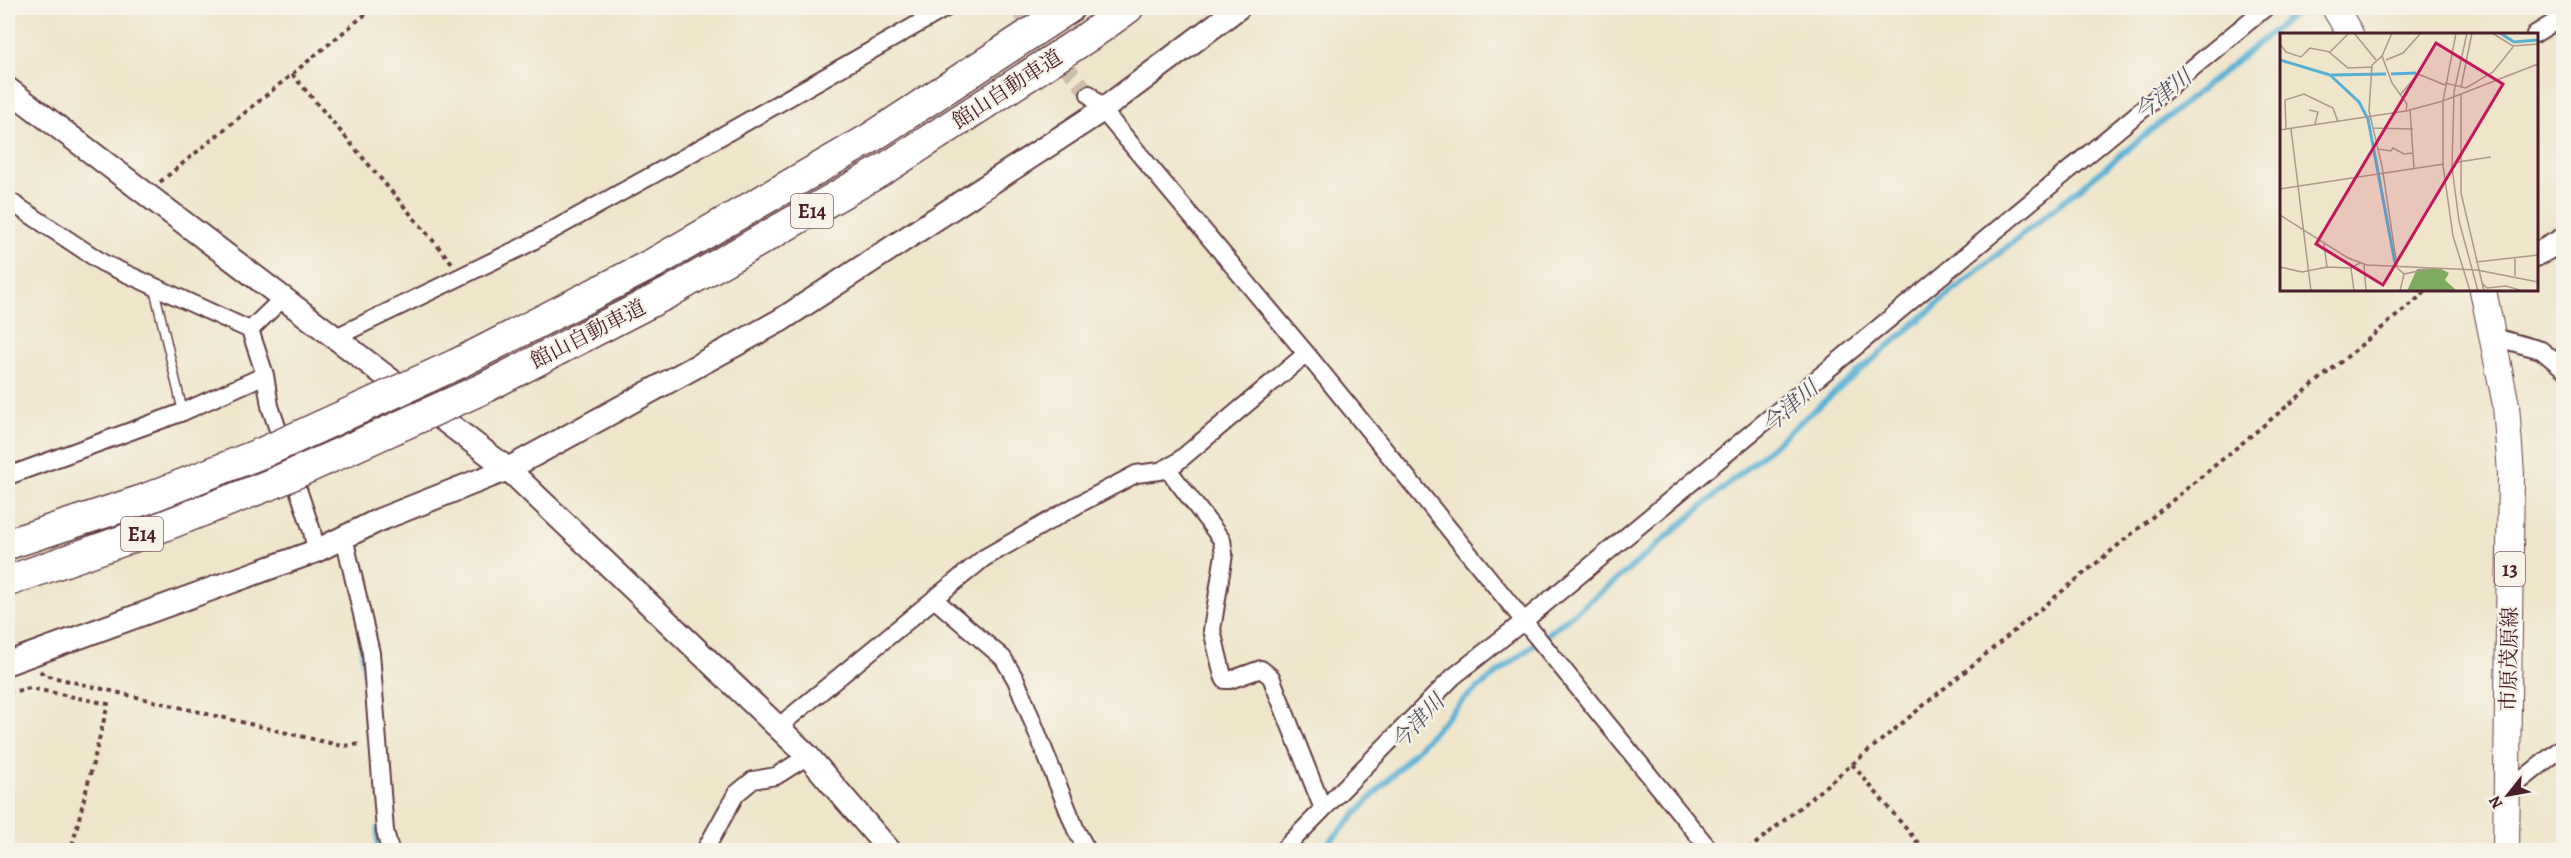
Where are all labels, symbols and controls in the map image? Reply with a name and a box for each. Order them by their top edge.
inset map [2280,33,2538,291]
street label: 館山自動車道 [947,43,1067,135]
water label: 今津川 [2128,61,2200,127]
road number: E14 [791,194,833,228]
street label: 館山自動車道 [526,293,650,375]
water label: 今津川 [1755,373,1826,440]
road number: E14 [121,517,163,551]
road number: 13 [2495,552,2525,586]
street label: 市原茂原線 [2494,606,2524,712]
water label: 今津川 [1385,686,1453,756]
north arrow [2478,765,2538,825]
text: N [2483,791,2508,813]

